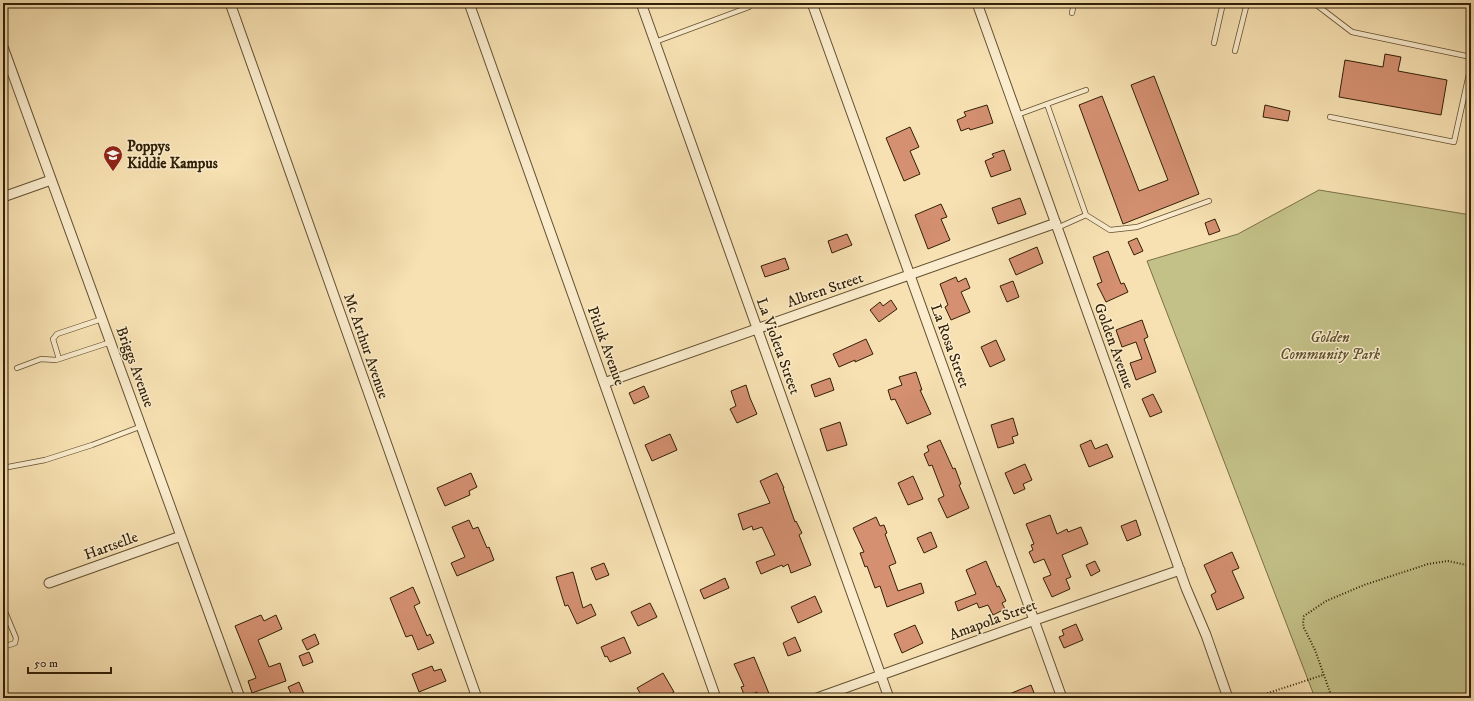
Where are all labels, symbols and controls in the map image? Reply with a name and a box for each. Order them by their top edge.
place label: Poppys Kiddie Kampus [127,137,218,173]
school or university icon: Poppys Kiddie Kampus [102,144,124,172]
street label: Albren Street [784,268,866,312]
street label: Mc Arthur Avenue [339,291,393,401]
street label: La Violeta Street [752,295,804,397]
street label: Golden Avenue [1090,300,1138,392]
street label: La Rosa Street [926,302,974,391]
street label: Pitluk Avenue [583,304,629,388]
street label: Briggs Avenue [112,324,158,410]
park label: Golden Community Park [1280,328,1381,364]
street label: Hartselle [82,528,140,564]
street label: Amapola Street [947,595,1039,645]
scale bar [28,649,111,675]
text: 50 m [34,656,58,671]

